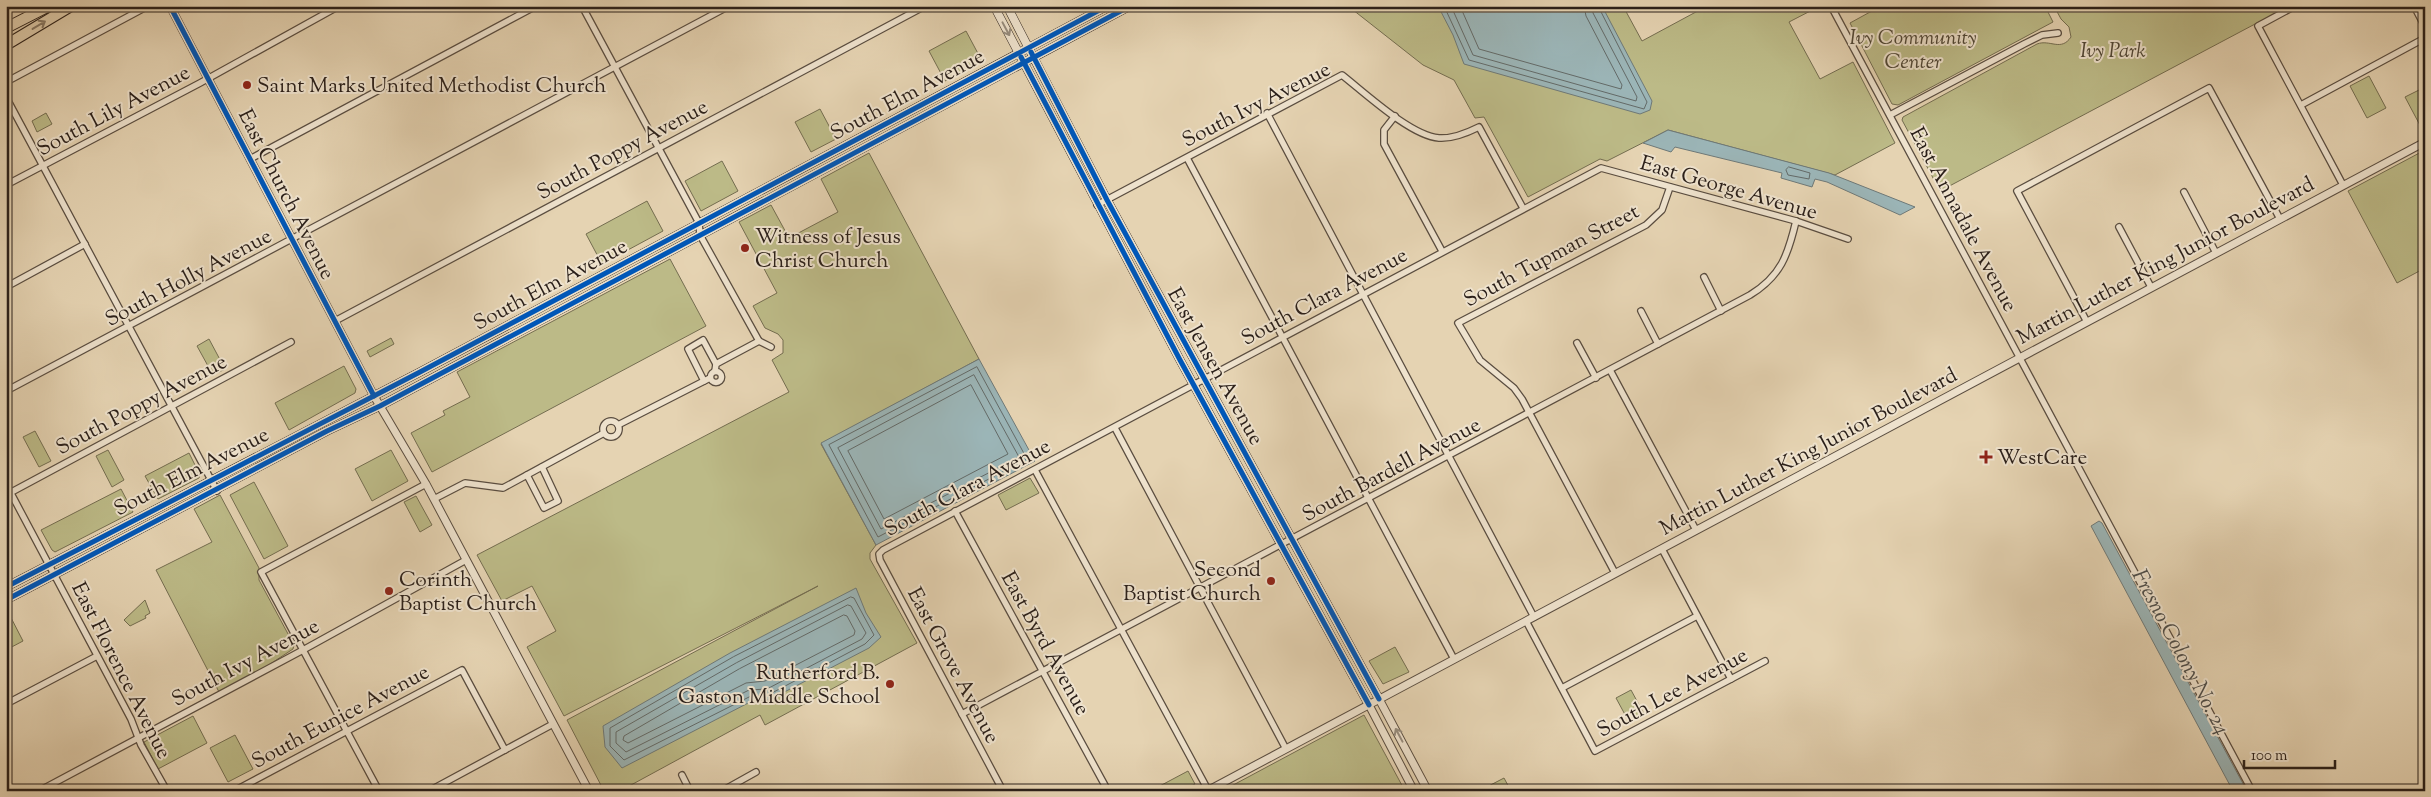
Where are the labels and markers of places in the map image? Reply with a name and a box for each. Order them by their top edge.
place label: Saint Marks United Methodist Church [257,72,606,102]
marker: Saint Marks United Methodist Church [241,79,253,91]
place label: Witness of Jesus Christ Church [755,223,901,277]
marker: Witness of Jesus Christ Church [739,242,751,254]
place label: WestCare [1997,444,2087,474]
marker: WestCare [1979,450,1993,464]
place label: Second Baptist Church [1123,556,1261,610]
place label: Corinth Baptist Church [399,566,537,620]
marker: Second Baptist Church [1265,575,1277,587]
marker: Corinth Baptist Church [383,585,395,597]
place label: Rutherford B. Gaston Middle School [678,659,880,713]
marker: Rutherford B. Gaston Middle School [884,678,896,690]

